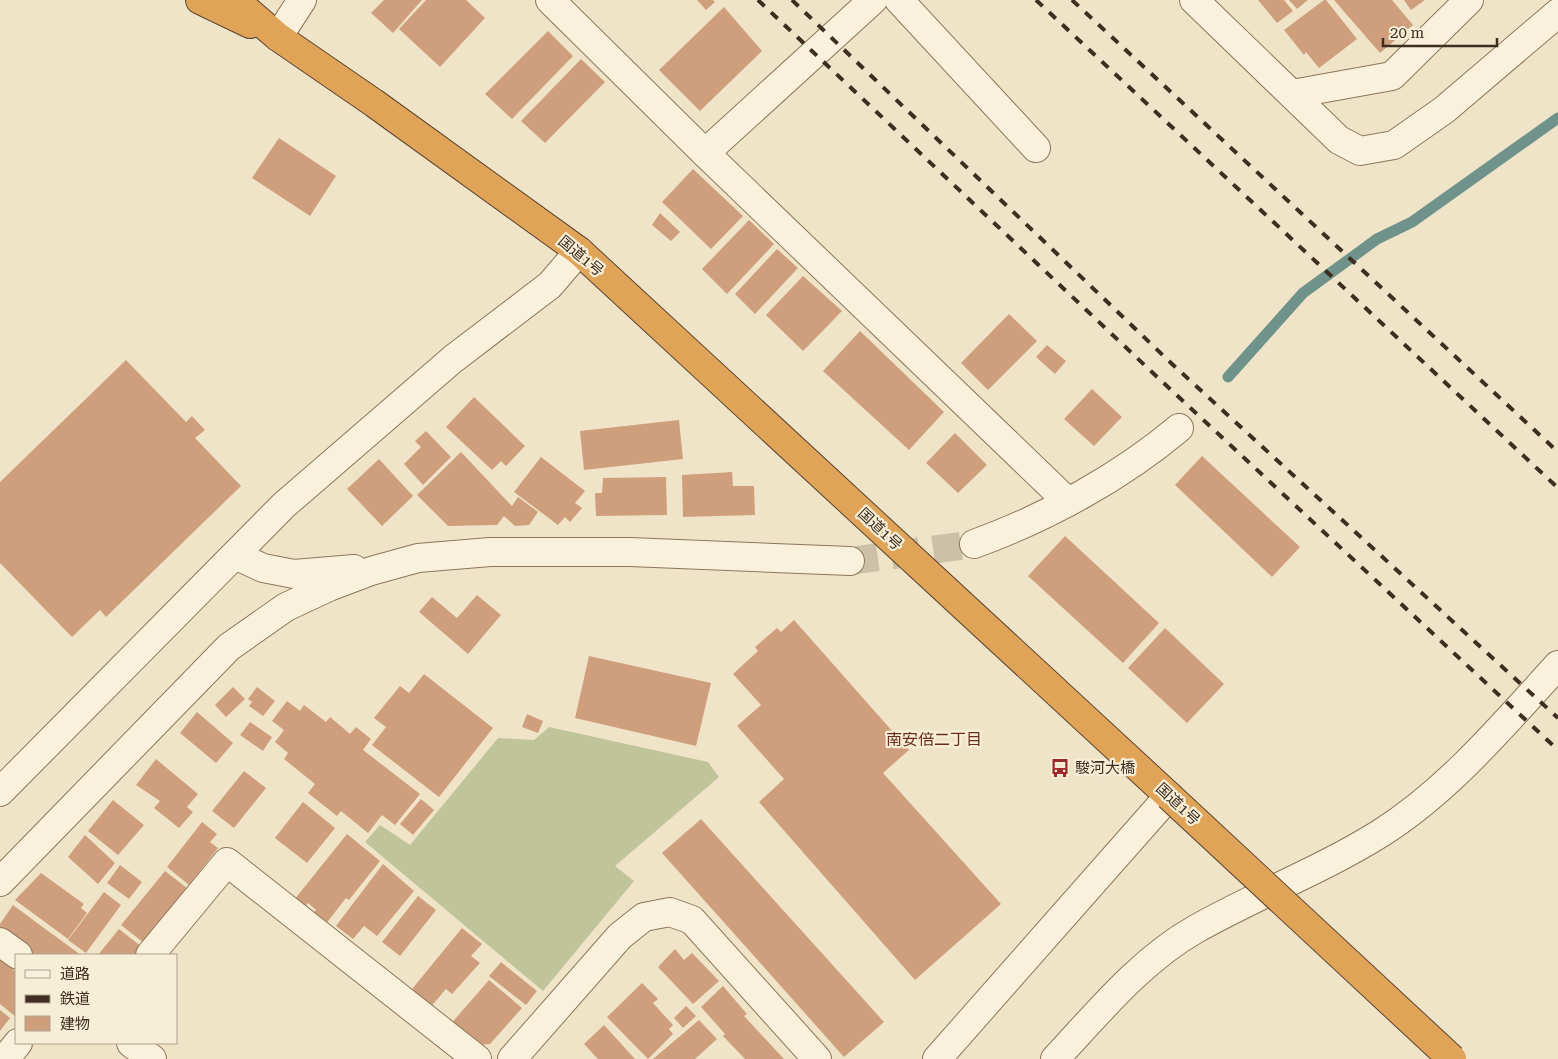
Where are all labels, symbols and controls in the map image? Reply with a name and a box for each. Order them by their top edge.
scale bar [1383,15,1497,47]
text: 20 m [1390,24,1425,42]
street label: 国道1号 [555,232,607,280]
street label: 国道1号 [854,504,906,554]
district label: 南安倍二丁目 [886,730,982,749]
bus stop icon: 駿河大橋 [1049,757,1071,779]
place label: 駿河大橋 [1075,759,1135,777]
street label: 国道1号 [1152,779,1204,829]
legend [15,954,178,1044]
text: 道路 [60,965,90,983]
text: 鉄道 [60,990,90,1008]
text: 建物 [60,1015,90,1033]

